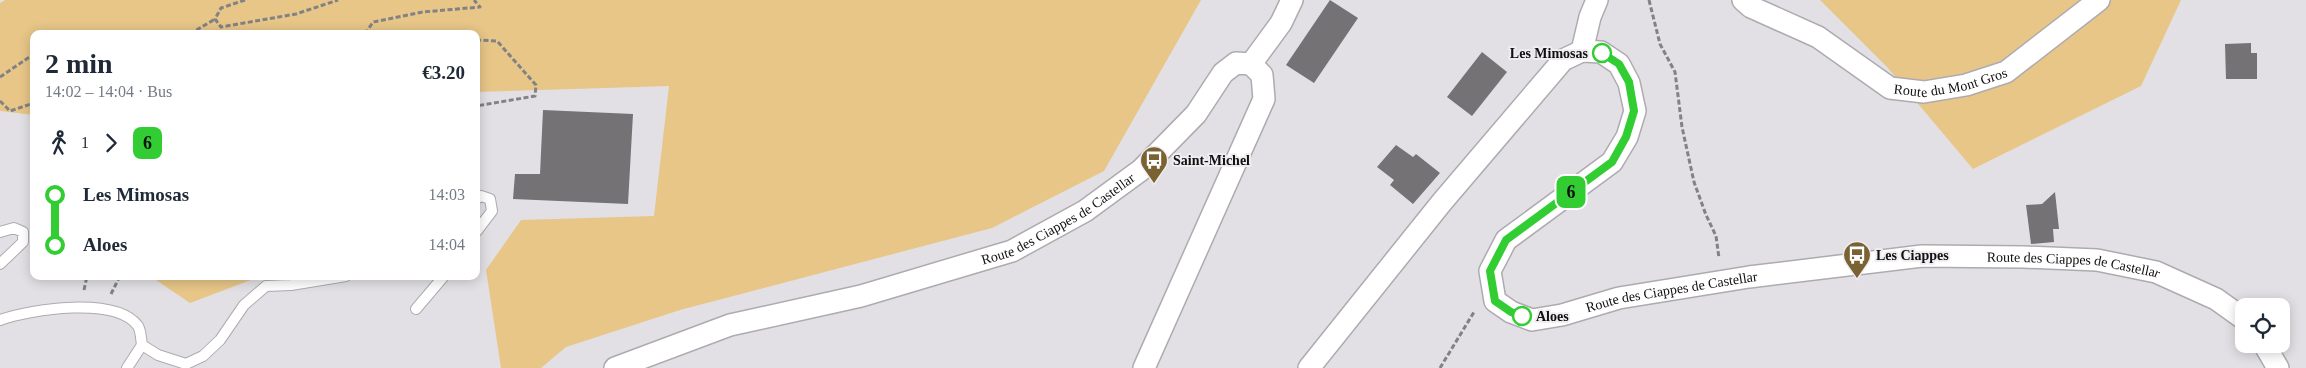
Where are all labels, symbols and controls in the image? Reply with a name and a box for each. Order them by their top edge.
marker: Les Mimosas [1592,43,1612,63]
place label: Les Mimosas [1510,46,1589,61]
text: 2 min [45,48,113,79]
text: €3.20 [422,62,465,83]
street label: Route du Mont Gros [1893,65,2009,100]
text: 14:02 – 14:04 · Bus [45,83,172,100]
icon: walk [45,129,73,157]
icon: forward [97,129,125,157]
text: 6 [143,133,152,153]
text: 1 [81,134,89,151]
bus stop icon: Saint-Michel [1139,145,1169,184]
place label: Saint-Michel [1173,153,1250,168]
street label: Route des Ciappes de Castellar [980,170,1138,268]
line badge: 6 [1555,176,1587,208]
text: 6 [1567,182,1576,202]
text: Les Mimosas [83,184,189,205]
text: 14:03 [429,186,465,203]
text: Aloes [83,234,127,255]
text: 14:04 [429,236,465,253]
bus stop icon: Les Ciappes [1842,240,1872,279]
place label: Les Ciappes [1876,248,1949,263]
street label: Route des Ciappes de Castellar [1987,250,2163,281]
street label: Route des Ciappes de Castellar [1584,269,1759,315]
map controls [2235,298,2290,353]
button: locate [2235,298,2290,353]
marker: Aloes [1512,306,1532,326]
place label: Aloes [1536,309,1569,324]

